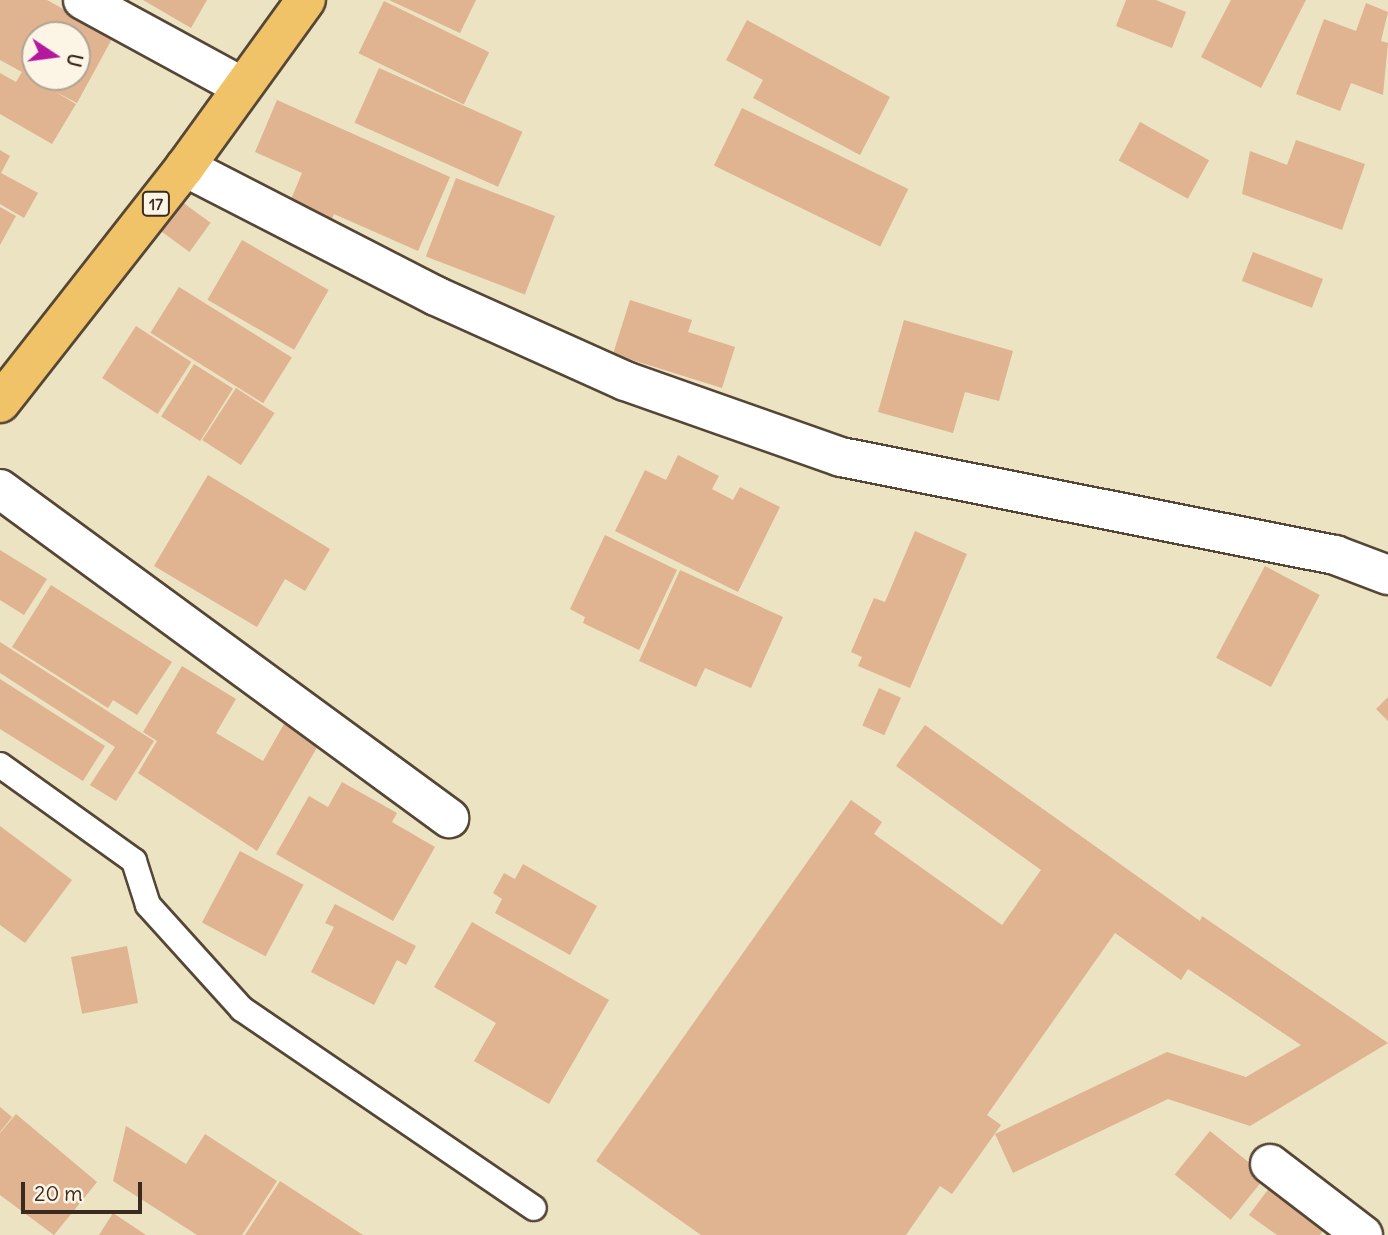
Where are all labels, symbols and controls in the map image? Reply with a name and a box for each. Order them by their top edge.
north arrow [21,21,91,91]
text: U [61,51,88,69]
road number: 17 [140,192,172,216]
scale bar [24,1168,145,1212]
text: 20 m [34,1180,83,1207]

